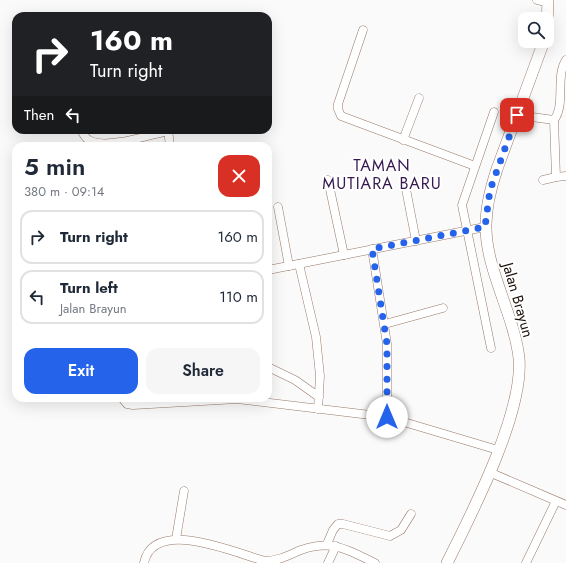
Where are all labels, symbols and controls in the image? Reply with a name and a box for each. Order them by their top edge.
map controls [518,12,554,48]
button: search [518,12,554,48]
text: 160 m [90,20,173,61]
icon: right [24,28,76,80]
text: Turn right [90,58,162,84]
pin [500,98,534,132]
text: Then [24,104,54,126]
icon: left [62,104,84,126]
icon: arrive [506,104,528,126]
text: 5 min [24,149,85,184]
district label: TAMAN MUTIARA BARU [322,154,442,195]
button: close [218,155,260,197]
text: 380 m · 09:14 [24,182,104,201]
icon: right [26,226,48,248]
text: Turn right [60,226,128,248]
text: 160 m [217,226,258,248]
street label: Jalan Brayun [496,258,539,340]
text: Turn left [60,277,118,299]
icon: left [26,286,48,308]
text: 110 m [219,286,258,308]
text: Jalan Brayun [60,299,127,318]
button: Exit [24,348,138,394]
button: Share [146,348,260,394]
position arrow [366,396,408,438]

